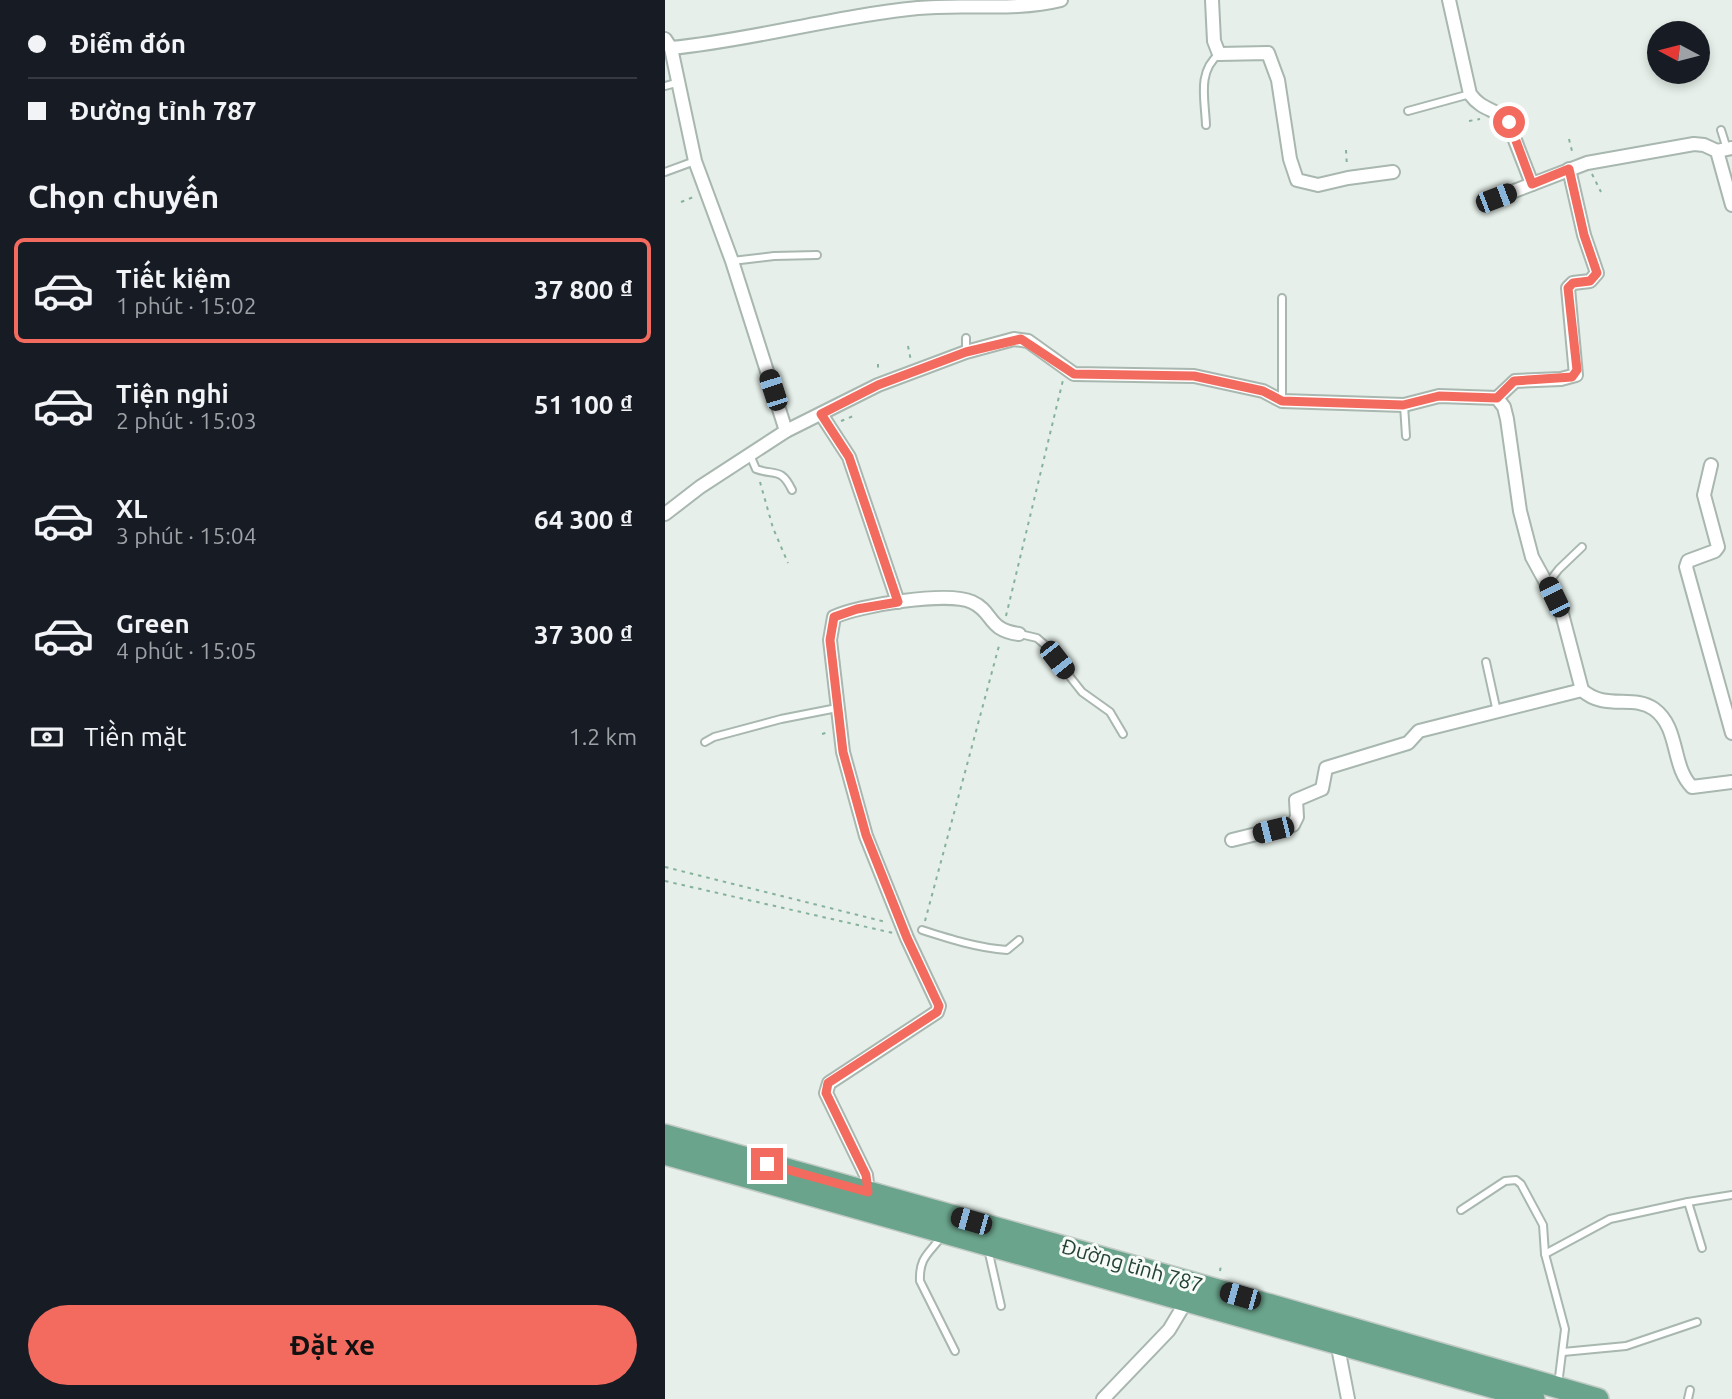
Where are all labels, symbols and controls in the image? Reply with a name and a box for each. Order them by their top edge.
north arrow [1647,21,1710,84]
map controls [1647,21,1710,84]
text: Điểm đón [70,29,186,58]
text: Đường tỉnh 787 [70,96,257,125]
route start [1493,106,1525,138]
text: Chọn chuyến [28,178,219,214]
car [1473,181,1520,215]
icon: car [32,259,95,322]
text: Tiết kiệm [116,264,231,293]
text: 37 800 ₫ [534,275,633,304]
text: 1 phút · 15:02 [116,293,257,318]
car [757,367,790,413]
icon: car [32,374,95,437]
text: Tiện nghi [116,379,229,408]
text: 51 100 ₫ [534,390,633,419]
text: 2 phút · 15:03 [116,408,257,433]
icon: car [32,489,95,552]
text: XL [116,494,147,523]
text: 64 300 ₫ [534,505,633,534]
text: 3 phút · 15:04 [116,523,257,548]
car [1536,574,1573,620]
icon: car [32,604,95,667]
text: Green [116,609,190,638]
text: 37 300 ₫ [534,620,633,649]
car [1036,637,1079,683]
text: 4 phút · 15:05 [116,638,257,663]
icon: cash [28,718,66,756]
text: Tiền mặt [84,722,187,751]
text: 1.2 km [569,724,637,749]
car [1251,815,1296,845]
route end [751,1148,783,1180]
car [948,1205,995,1237]
street label: Đường tỉnh 787 [1059,1233,1206,1297]
car [1217,1280,1264,1312]
button: Đặt xe [28,1305,637,1385]

